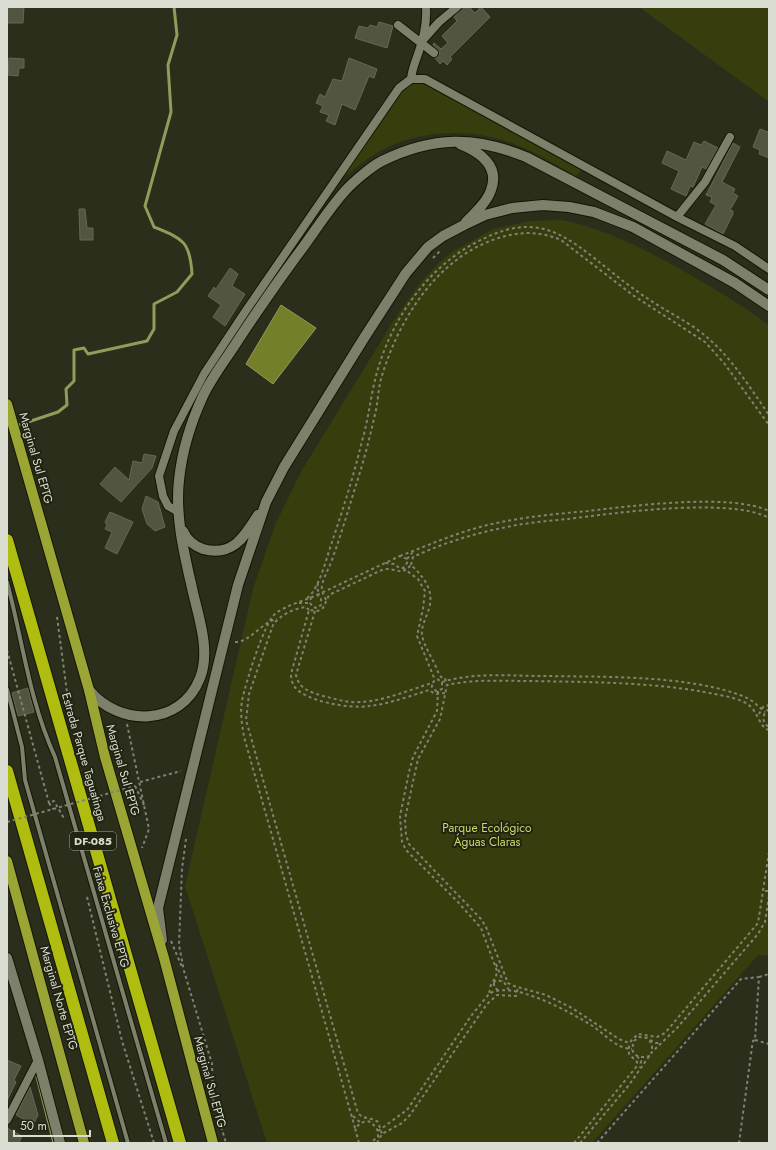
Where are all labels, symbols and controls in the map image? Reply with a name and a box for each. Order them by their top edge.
street label: Marginal Sul EPTG [14,410,58,506]
street label: Estrada Parque Taguatinga [57,690,111,824]
street label: Marginal Sul EPTG [101,722,145,818]
park label: Parque Ecológico Águas Claras [442,819,532,851]
road number: DF-085 [70,832,116,850]
street label: Faixa Exclusiva EPTG [88,864,134,970]
street label: Marginal Norte EPTG [36,944,82,1052]
street label: Marginal Sul EPTG [189,1034,231,1130]
scale bar [14,1112,90,1138]
text: 50 m [20,1117,47,1135]

